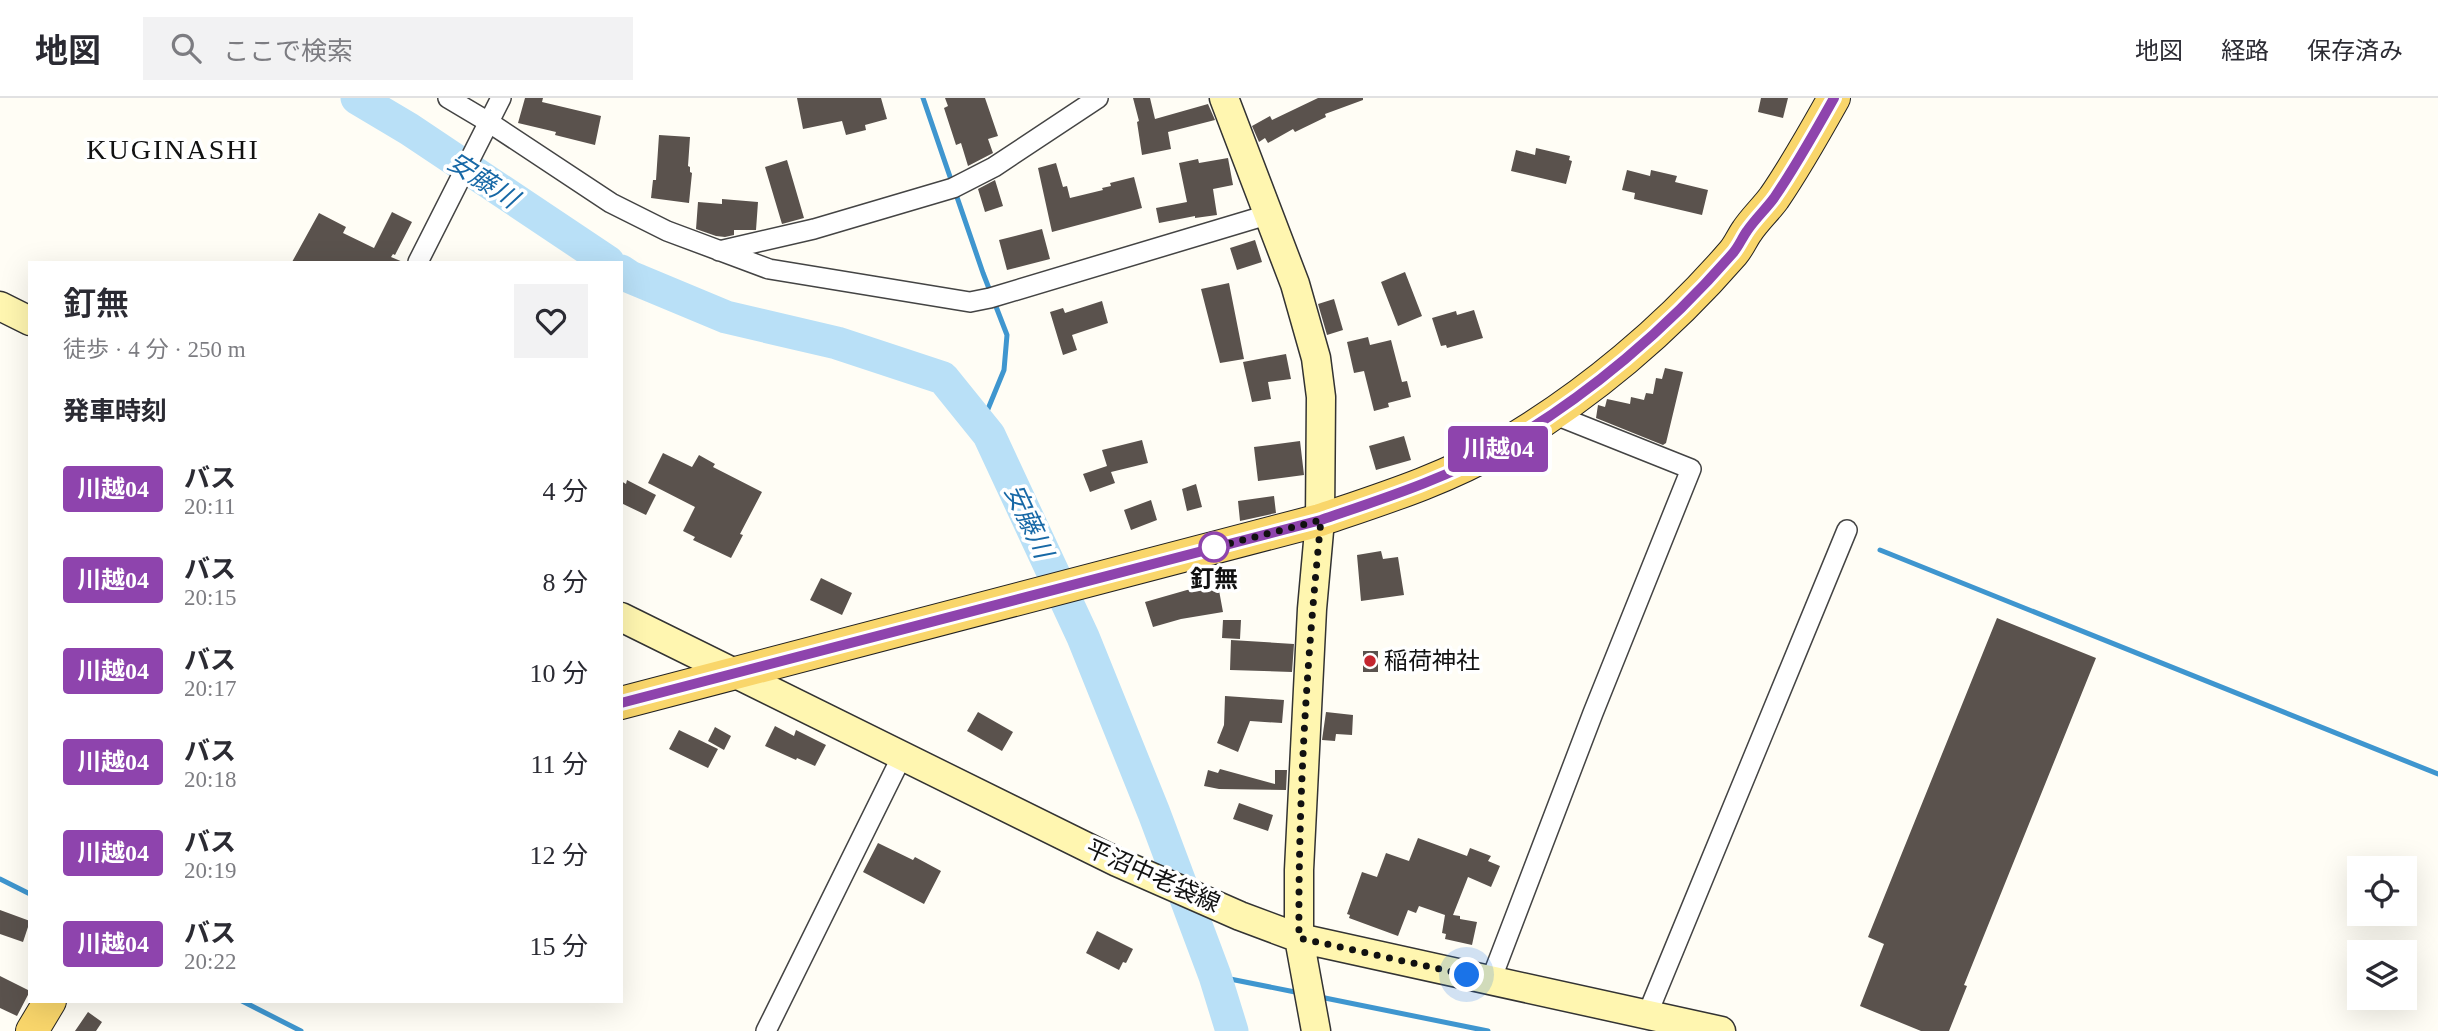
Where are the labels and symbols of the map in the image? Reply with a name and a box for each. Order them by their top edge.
district label: KUGINASHI [86,134,260,165]
water label: 安藤川 [442,147,526,215]
line badge: 川越04 [1449,426,1547,472]
water label: 安藤川 [999,480,1059,565]
marker: 釘無 [1199,532,1229,562]
place label: 釘無 [1190,566,1238,592]
place label: 稲荷神社 [1384,648,1480,674]
marker: 稲荷神社 [1362,653,1378,669]
street label: 平沼中老袋線 [1082,835,1224,917]
your location [1449,957,1484,992]

